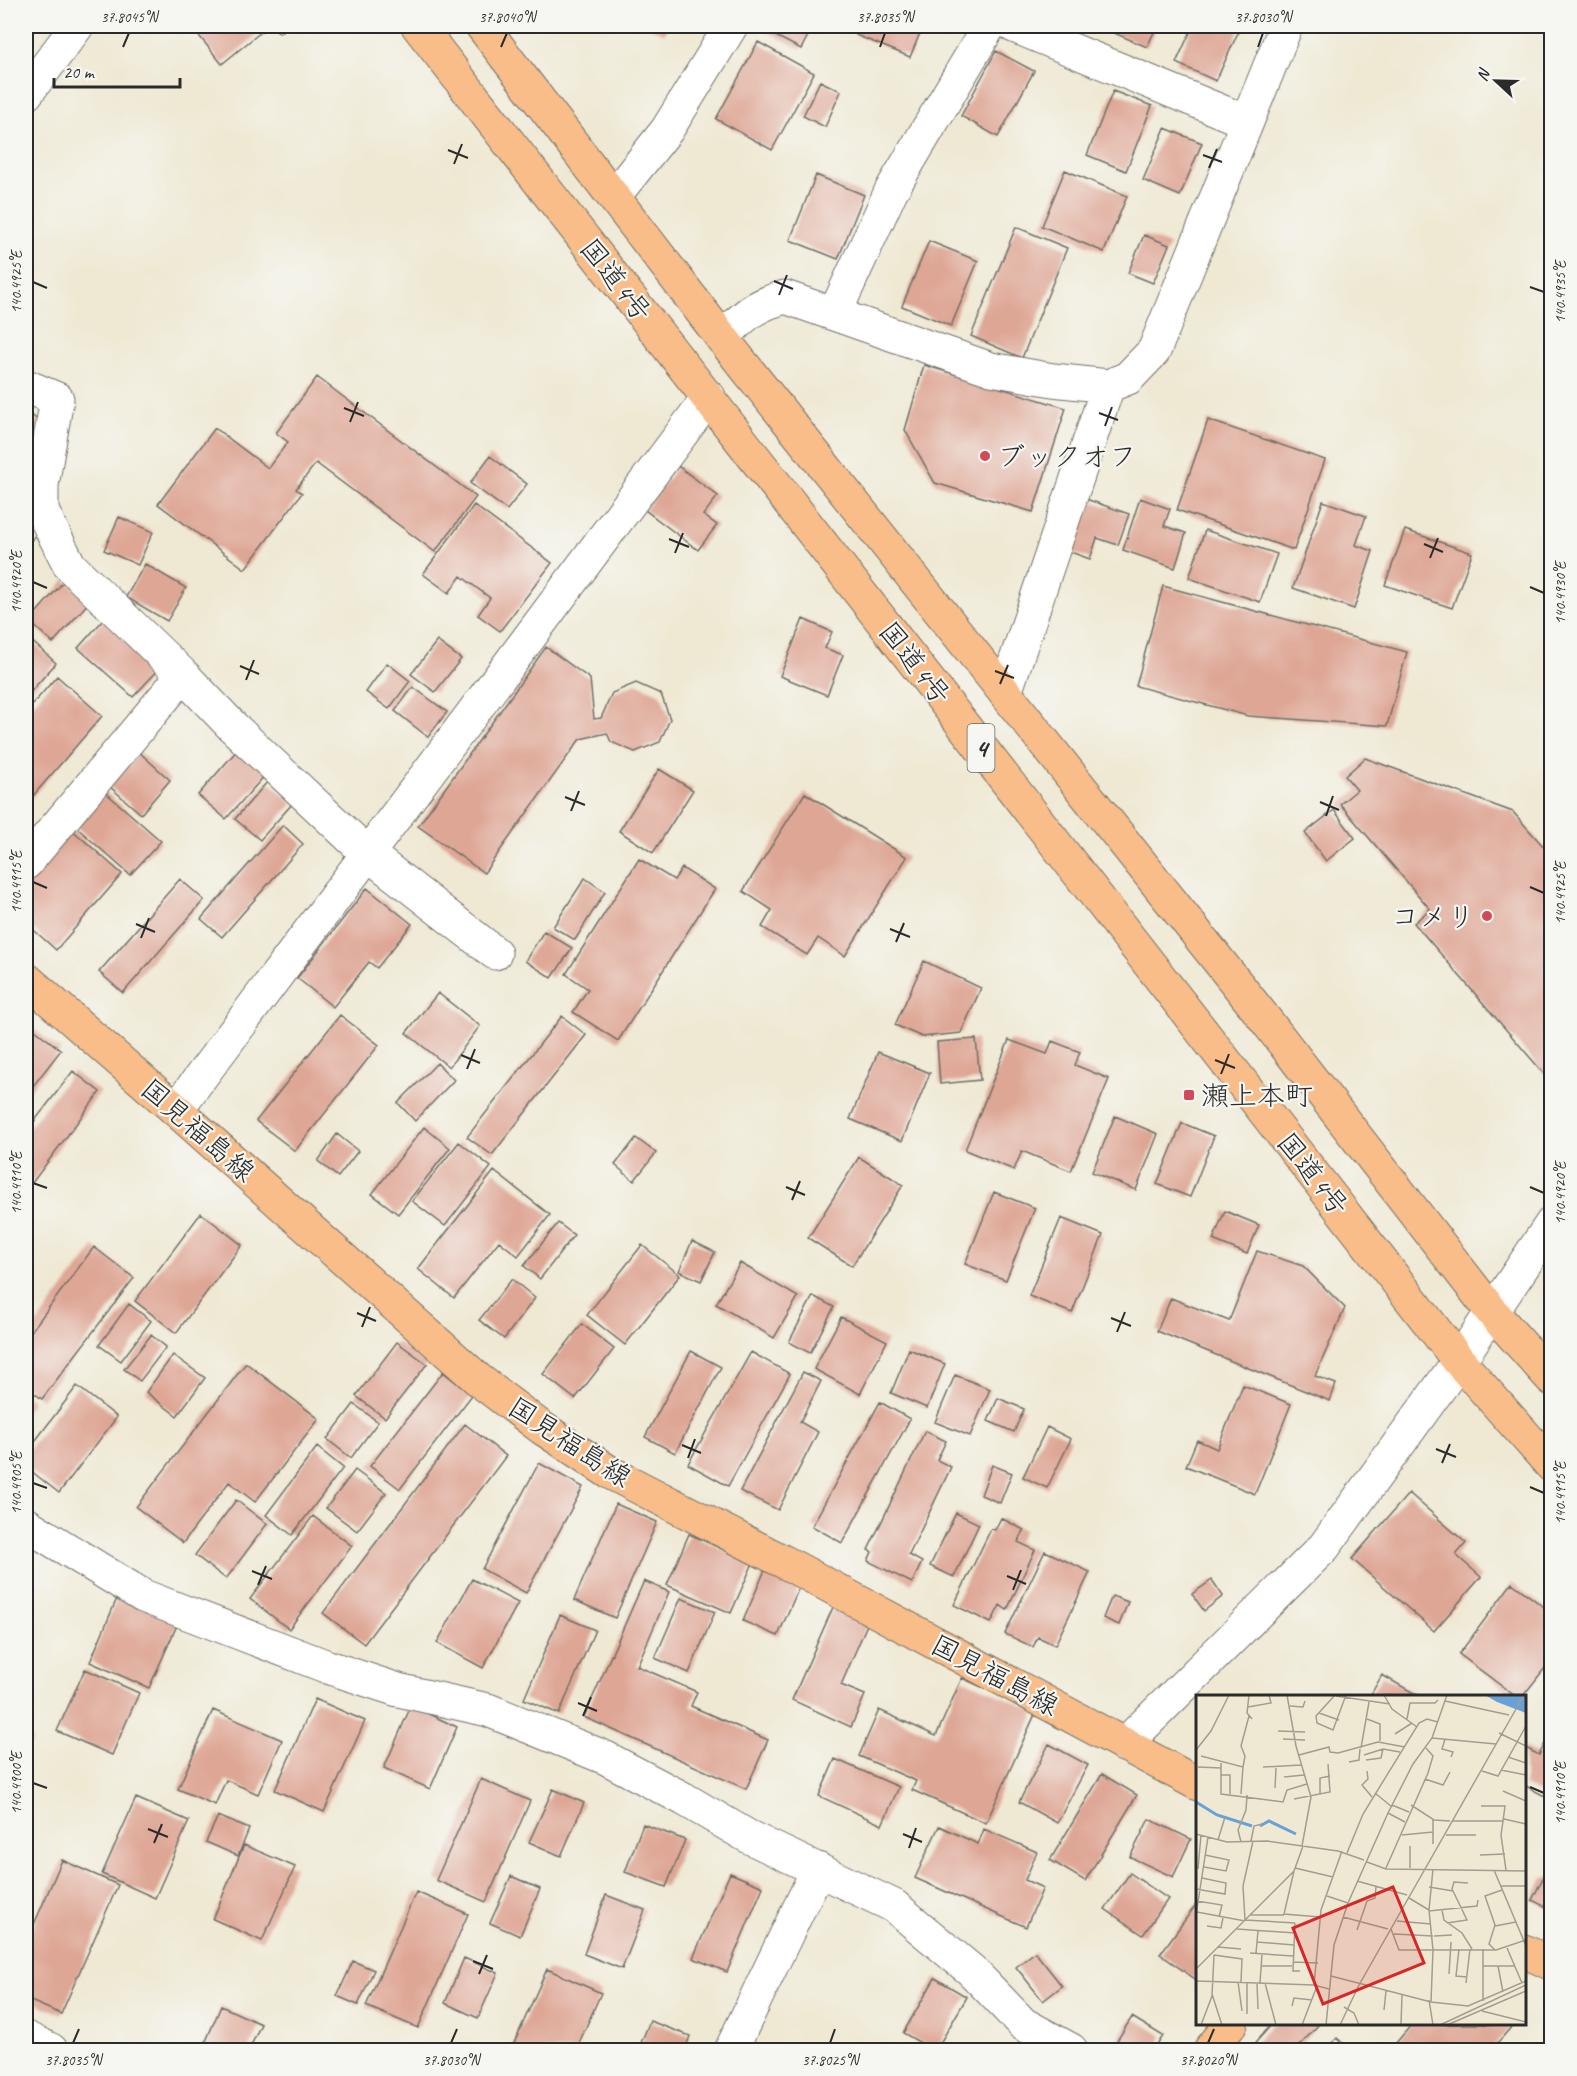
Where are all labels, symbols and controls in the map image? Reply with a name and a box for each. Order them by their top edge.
text: 37.8045°N [101,8,160,27]
text: 37.8040°N [479,8,538,27]
text: 37.8035°N [857,8,916,27]
text: 37.8030°N [1235,8,1294,27]
scale bar [54,51,180,89]
north arrow [1466,51,1526,111]
text: 20 m [63,61,96,83]
text: N [1472,65,1495,84]
street label: 国道4号 [572,231,660,329]
text: 140.4925°E [7,249,26,313]
text: 140.4935°E [1551,259,1570,323]
place label: ブックオフ [997,439,1137,474]
marker: ブックオフ [978,449,992,463]
text: 140.4920°E [7,549,26,613]
text: 140.4930°E [1551,560,1570,624]
street label: 国道4号 [871,614,959,712]
road number: 4 [968,724,994,772]
text: 140.4915°E [7,849,26,913]
text: 140.4925°E [1551,860,1570,924]
place label: コメリ [1391,899,1475,934]
marker: コメリ [1480,909,1494,923]
street label: 国見福島線 [134,1071,262,1189]
place label: 瀬上本町 [1201,1078,1313,1113]
marker: 瀬上本町 [1182,1088,1196,1102]
street label: 国道4号 [1269,1125,1357,1223]
text: 140.4910°E [7,1150,26,1214]
text: 140.4920°E [1551,1160,1570,1224]
street label: 国見福島線 [502,1389,638,1495]
text: 140.4905°E [7,1450,26,1514]
text: 140.4915°E [1551,1460,1570,1524]
street label: 国見福島線 [925,1627,1065,1723]
inset map [1196,1695,1526,2025]
text: 140.4900°E [7,1750,26,1814]
text: 140.4910°E [1551,1760,1570,1824]
text: 37.8035°N [45,2051,104,2070]
text: 37.8030°N [423,2051,482,2070]
text: 37.8025°N [802,2051,861,2070]
text: 37.8020°N [1180,2051,1239,2070]

